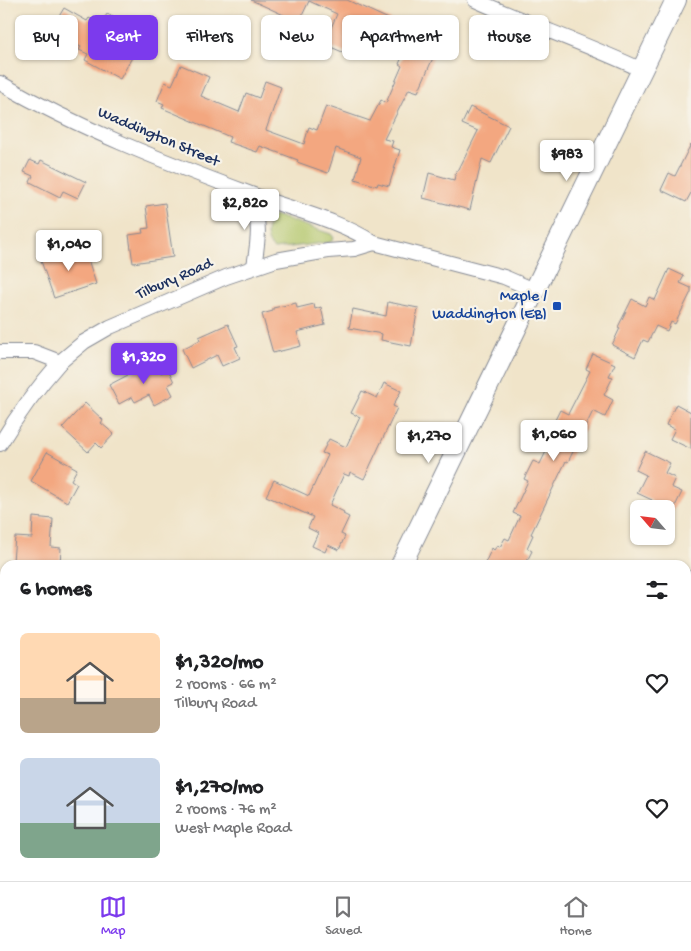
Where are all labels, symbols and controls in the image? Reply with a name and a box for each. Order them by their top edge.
chip: Buy [15,15,78,60]
chip: Rent [88,15,158,60]
chip: Filters [168,15,251,60]
chip: New [261,15,332,60]
chip: Apartment [342,15,459,60]
chip: House [469,15,549,60]
street label: Waddington Street [94,104,223,173]
pin: $983 [537,140,597,182]
text: $983 [551,146,583,165]
pin: $2,820 [204,188,286,231]
text: $2,820 [222,195,268,214]
pin: $1,040 [28,230,110,272]
text: $1,040 [47,236,91,255]
street label: Tilbury Road [133,254,218,306]
place label: Maple / Waddington (EB) [432,288,547,325]
marker: Maple / Waddington (EB) [551,300,563,312]
pin: $1,320 [103,342,185,385]
text: $1,320 [122,349,166,368]
pin: $1,060 [513,420,595,462]
pin: $1,270 [388,422,470,464]
text: $1,060 [532,426,576,445]
text: $1,270 [407,428,451,447]
north arrow [630,500,675,545]
map controls [630,500,675,545]
icon: filters [643,576,671,604]
text: 6 homes [20,578,91,603]
text: $1,320/mo [175,651,263,676]
icon: home [60,653,120,713]
icon: heart [643,669,671,697]
text: 2 rooms · 66 m² [175,676,276,695]
text: Tilbury Road [175,695,256,714]
text: $1,270/mo [175,776,264,801]
icon: home [60,778,120,838]
icon: heart [643,794,671,822]
text: 2 rooms · 76 m² [175,801,277,820]
text: West Maple Road [175,820,291,839]
tab: Map [99,893,127,940]
tab: Saved [325,893,361,940]
tab: Home [559,893,592,940]

